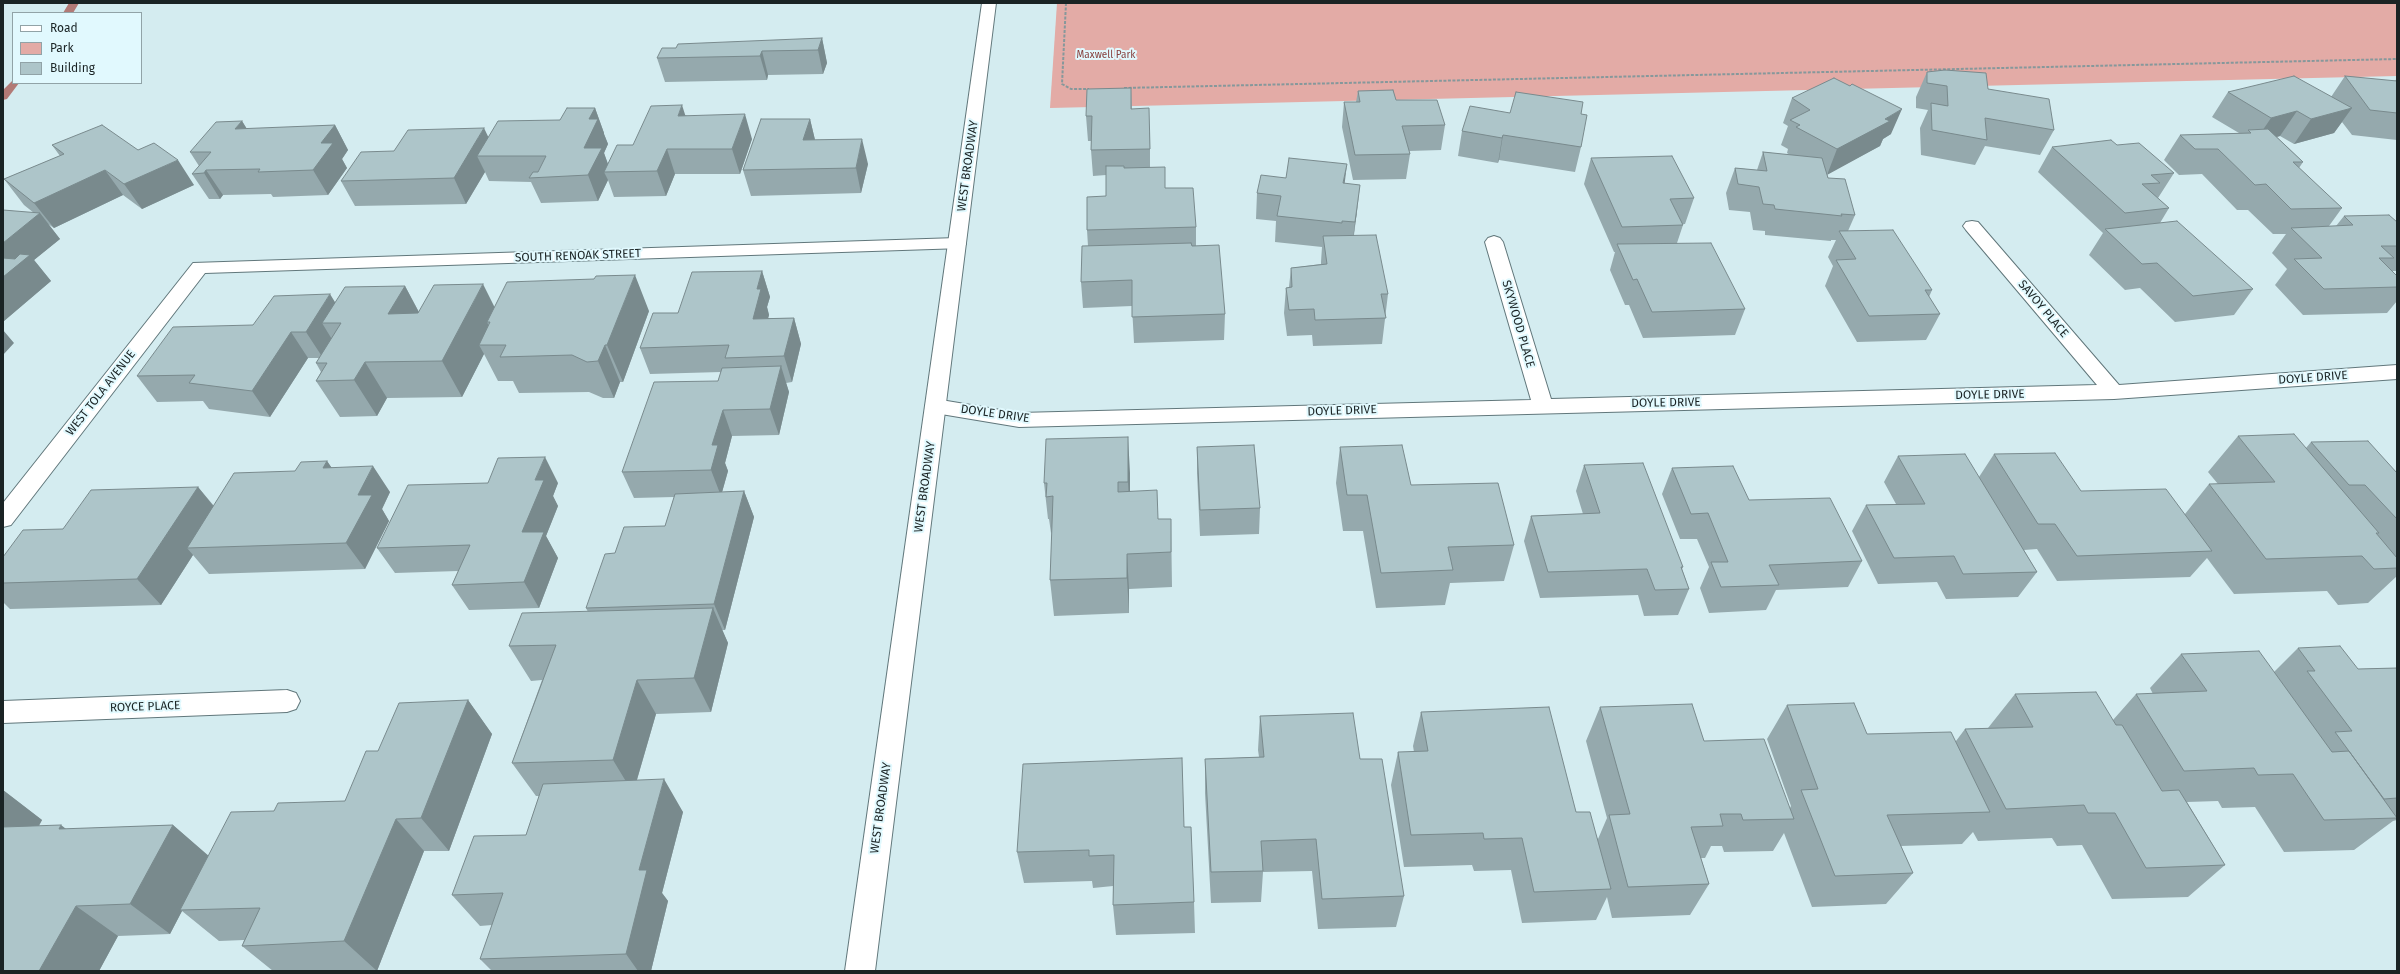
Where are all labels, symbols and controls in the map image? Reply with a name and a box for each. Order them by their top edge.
legend [12,12,142,84]
text: Road [50,21,78,35]
text: Park [50,41,74,55]
park label: Maxwell Park [1077,49,1135,61]
text: Building [50,61,95,75]
street label: WEST BROADWAY [954,119,982,213]
street label: SOUTH RENOAK STREET [515,247,641,265]
street label: SAVOY PLACE [2015,277,2071,341]
street label: SKYWOOD PLACE [1499,279,1537,369]
street label: WEST TOLA AVENUE [63,347,139,439]
street label: DOYLE DRIVE [2278,368,2348,388]
street label: DOYLE DRIVE [1955,387,2025,403]
street label: DOYLE DRIVE [1631,395,1701,411]
street label: DOYLE DRIVE [960,402,1030,426]
street label: DOYLE DRIVE [1307,403,1377,419]
street label: WEST BROADWAY [911,440,939,534]
street label: ROYCE PLACE [110,699,180,715]
street label: WEST BROADWAY [867,761,895,855]

